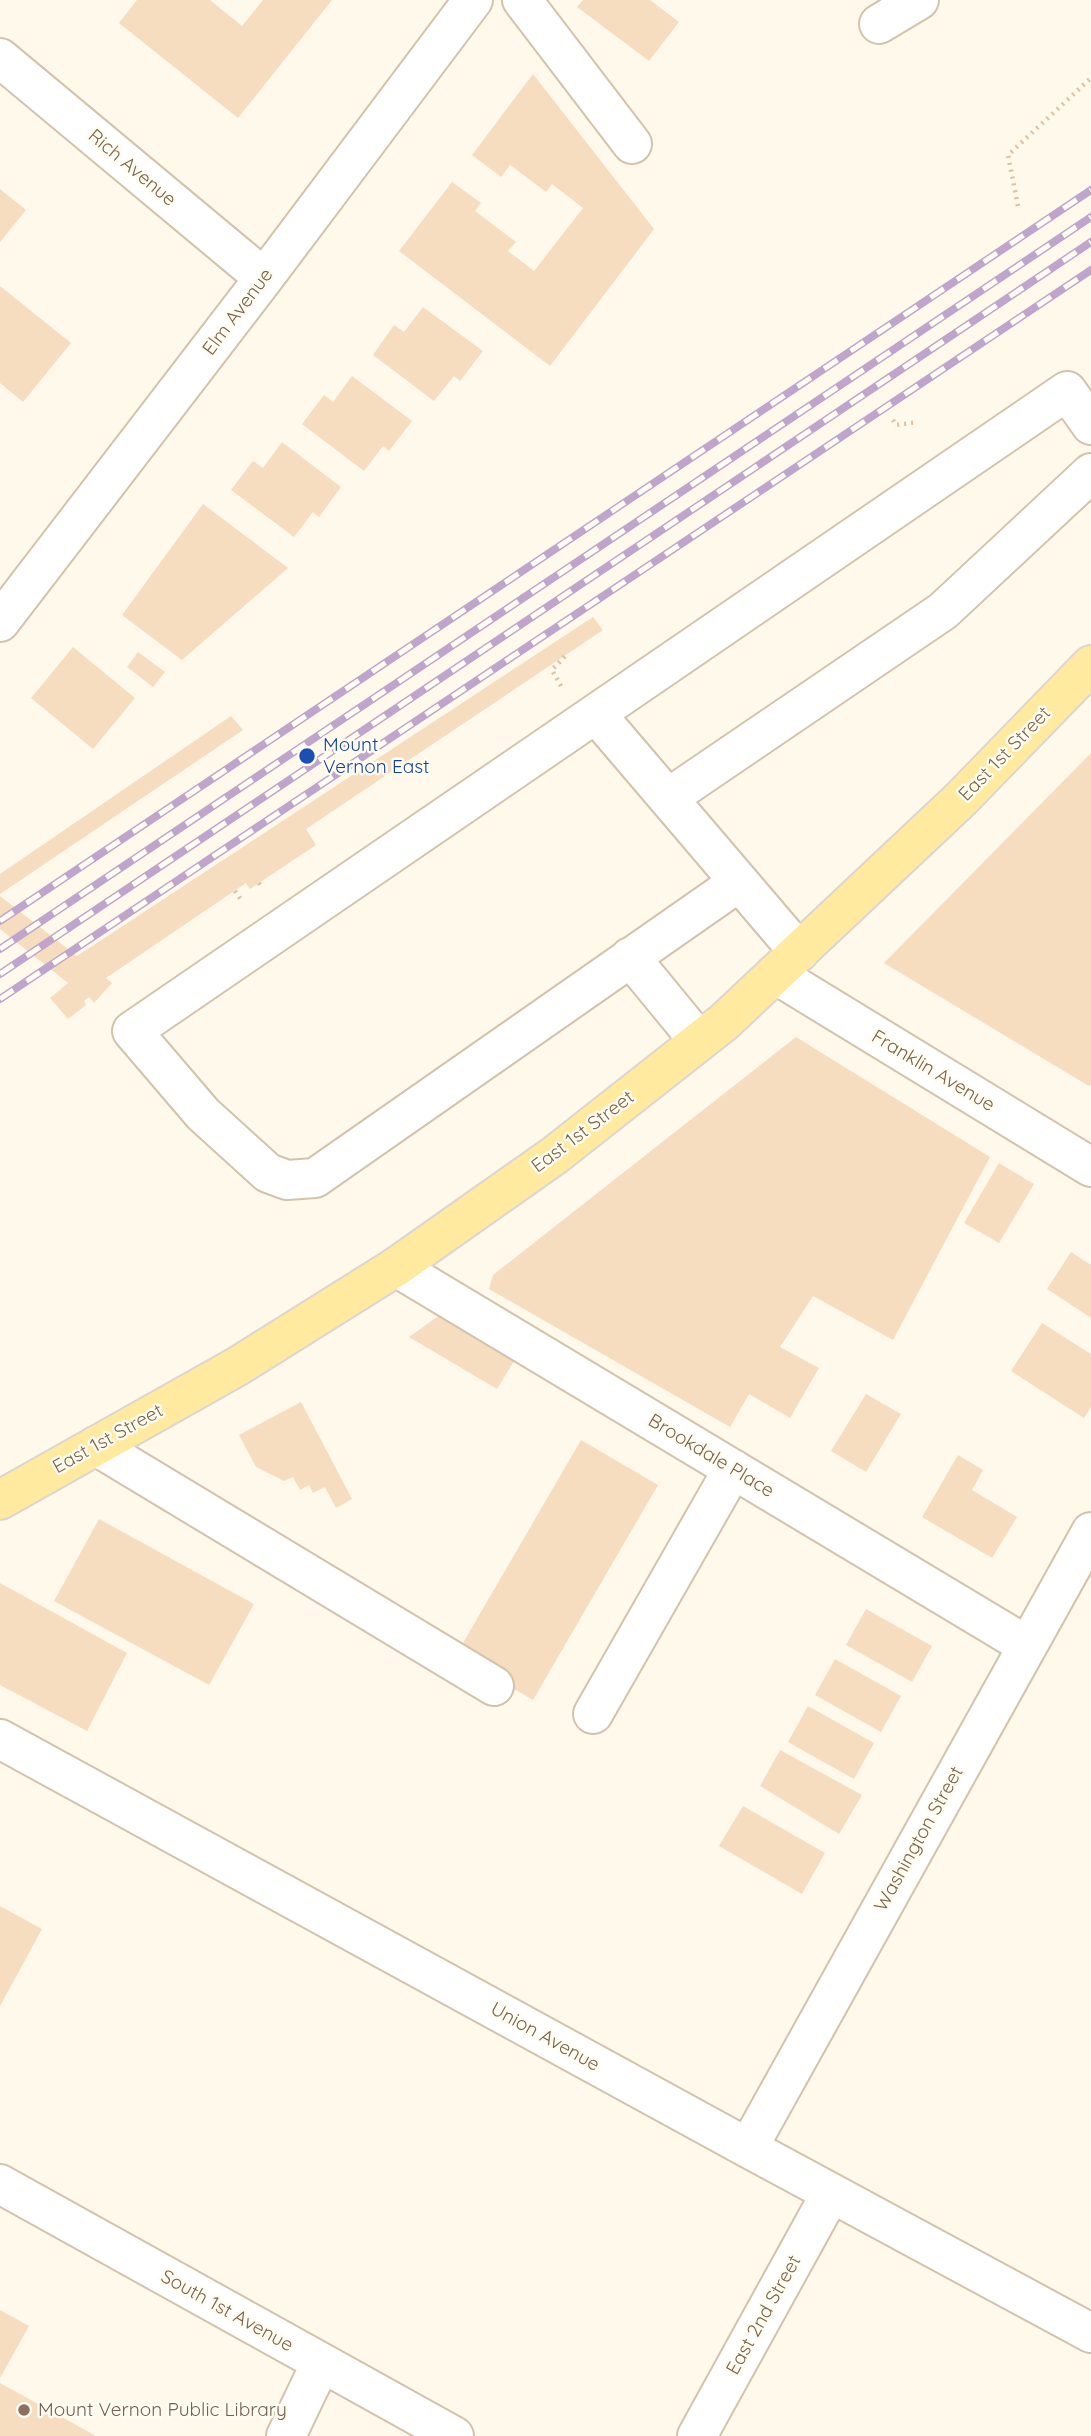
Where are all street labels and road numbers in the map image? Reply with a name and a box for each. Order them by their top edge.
street label: Rich Avenue [83,125,181,211]
street label: Elm Avenue [198,264,278,360]
street label: East 1st Street [954,702,1056,806]
street label: Franklin Avenue [867,1025,999,1117]
street label: East 1st Street [527,1086,639,1178]
street label: East 1st Street [49,1399,167,1479]
street label: Brookdale Place [644,1409,778,1503]
street label: Washington Street [870,1763,968,1915]
street label: Union Avenue [486,1998,604,2076]
street label: East 2nd Street [722,2251,806,2379]
street label: South 1st Avenue [157,2265,297,2357]

